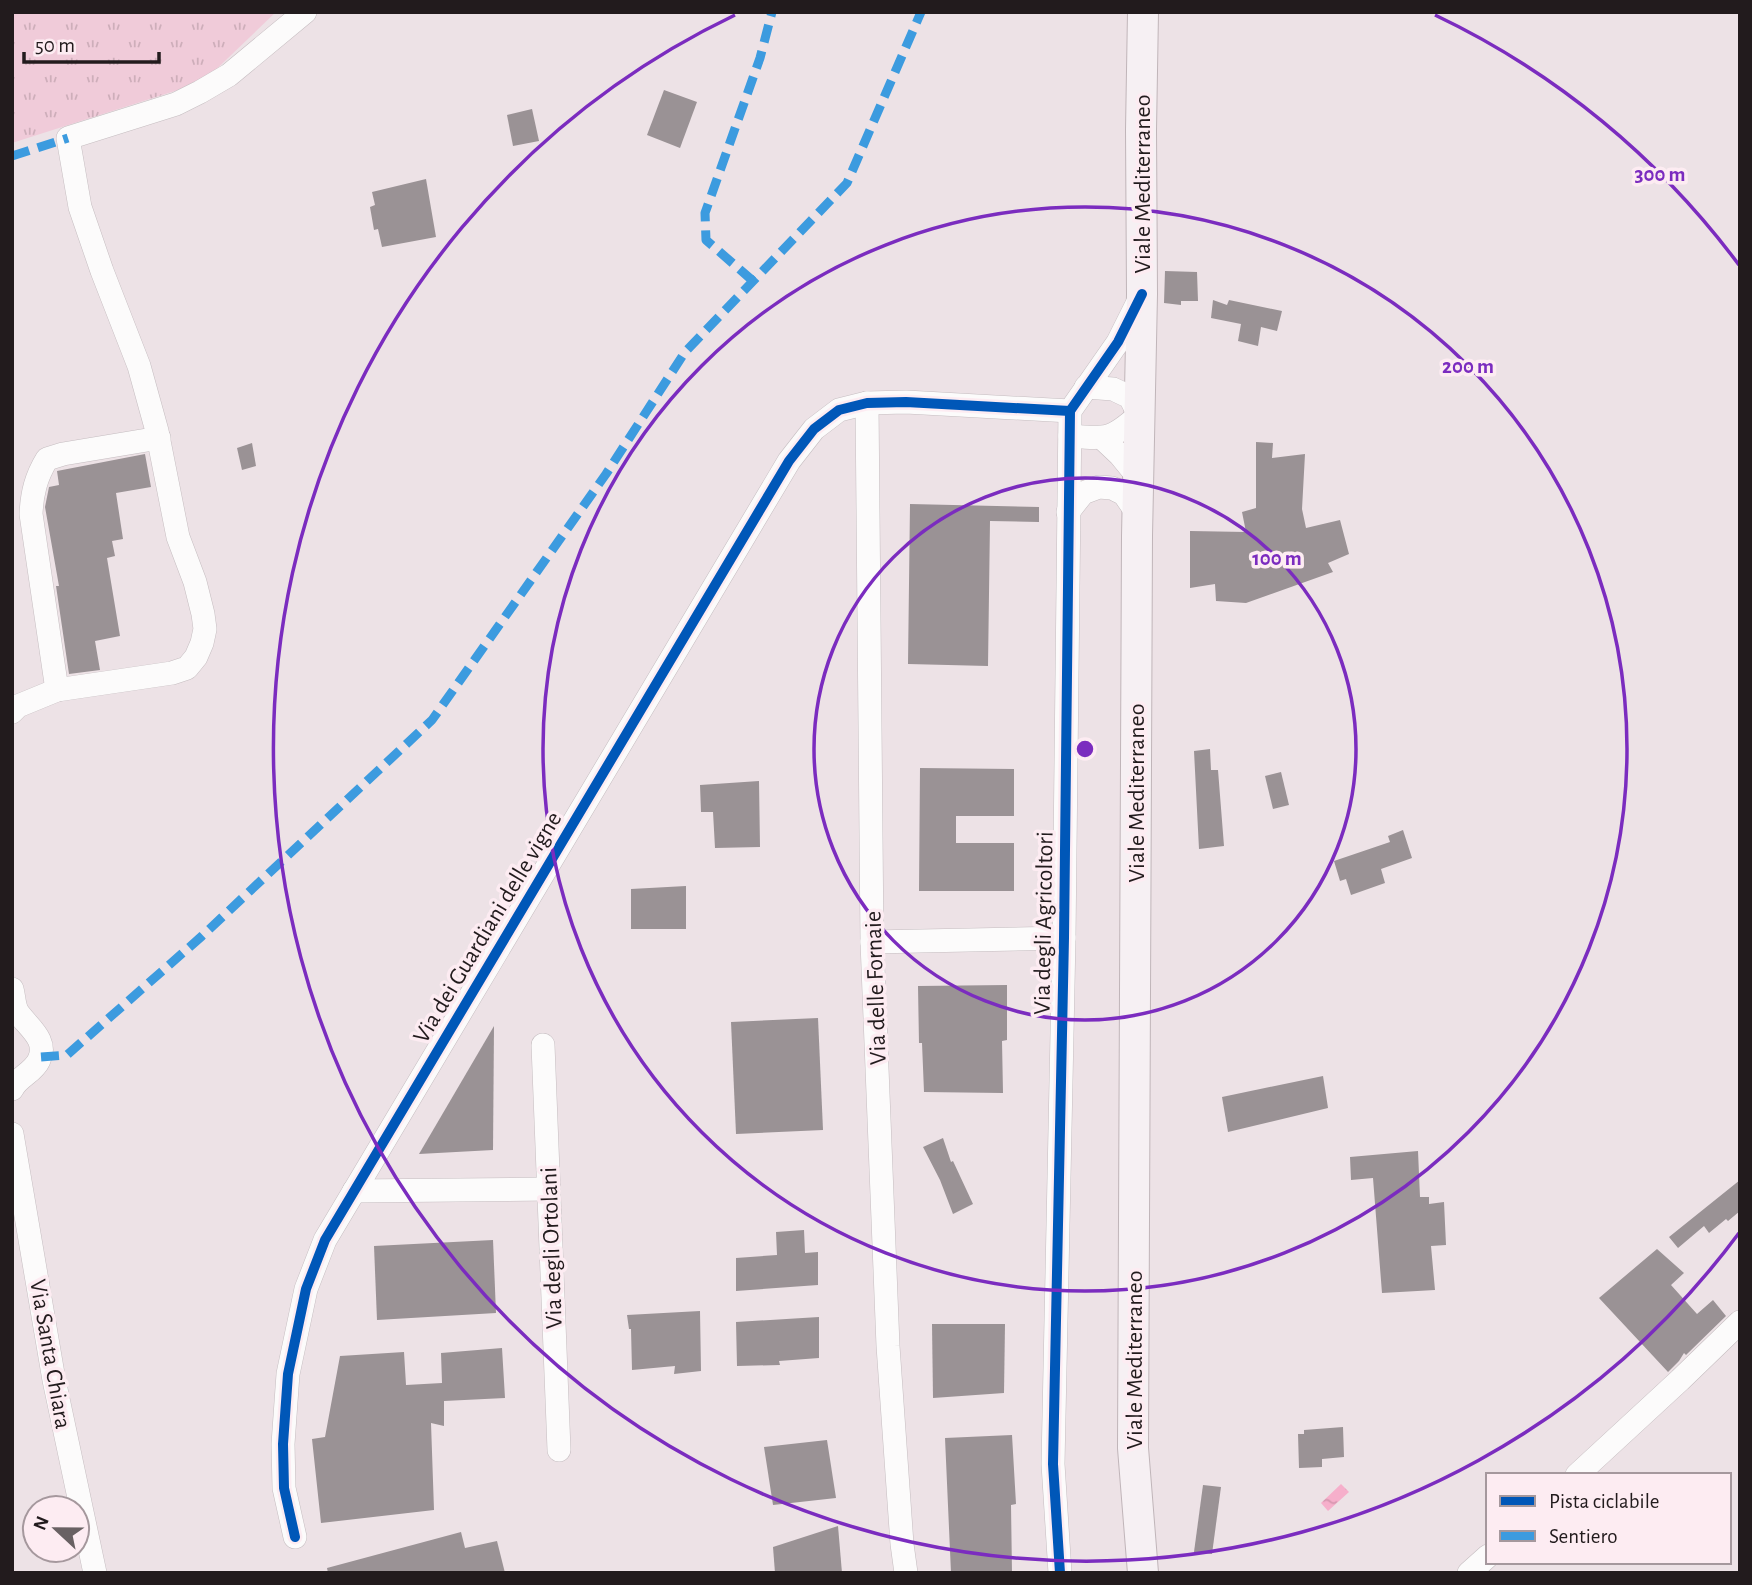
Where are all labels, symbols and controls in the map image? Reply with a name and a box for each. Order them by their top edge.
scale bar [24,21,159,65]
text: 50 m [35,35,75,56]
street label: Viale Mediterraneo [1131,95,1155,273]
text: 300 m [1634,164,1686,185]
text: 200 m [1442,356,1494,377]
text: 100 m [1252,548,1302,569]
street label: Viale Mediterraneo [1125,704,1149,882]
centre of rings [1073,737,1097,761]
street label: Via dei Guardiani delle vigne [409,808,566,1047]
street label: Via degli Agricoltori [1030,831,1058,1015]
street label: Via delle Fornaie [861,911,891,1065]
street label: Via degli Ortolani [537,1167,567,1329]
street label: Viale Mediterraneo [1123,1271,1147,1449]
street label: Via Santa Chiara [25,1278,75,1431]
legend [1486,1473,1731,1564]
text: Pista ciclabile [1549,1491,1660,1512]
north arrow [21,1494,91,1564]
text: N [30,1514,53,1533]
text: Sentiero [1549,1526,1618,1547]

